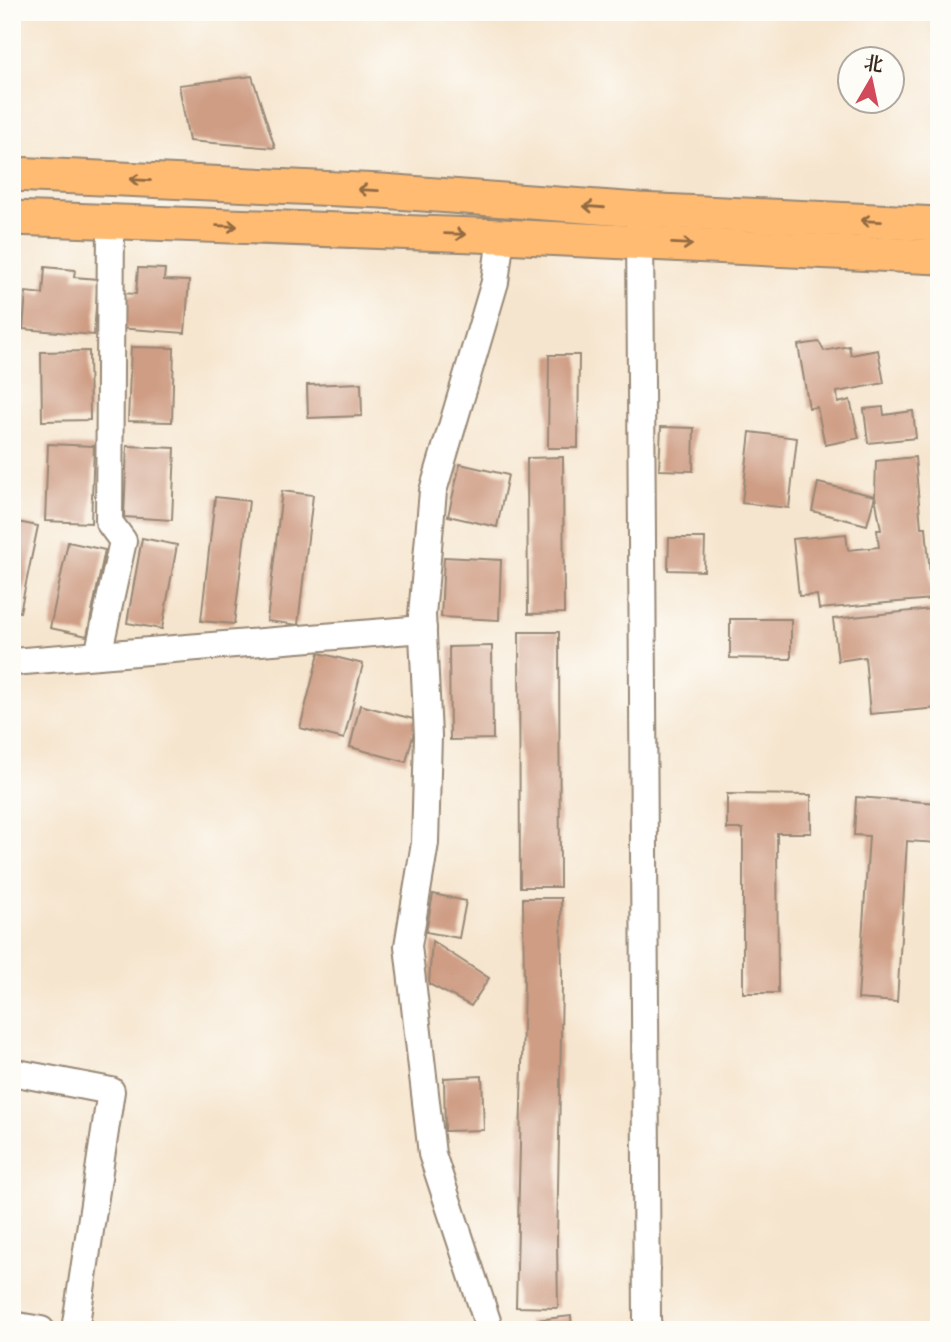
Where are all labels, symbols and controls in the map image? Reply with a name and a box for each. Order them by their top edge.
north arrow [836,46,906,116]
text: 北 [862,51,885,77]
one-way arrow [130,173,152,186]
one-way arrow [356,184,379,197]
one-way arrow [584,200,606,213]
one-way arrow [859,215,882,228]
one-way arrow [216,219,239,233]
one-way arrow [443,228,466,241]
one-way arrow [670,238,693,251]

